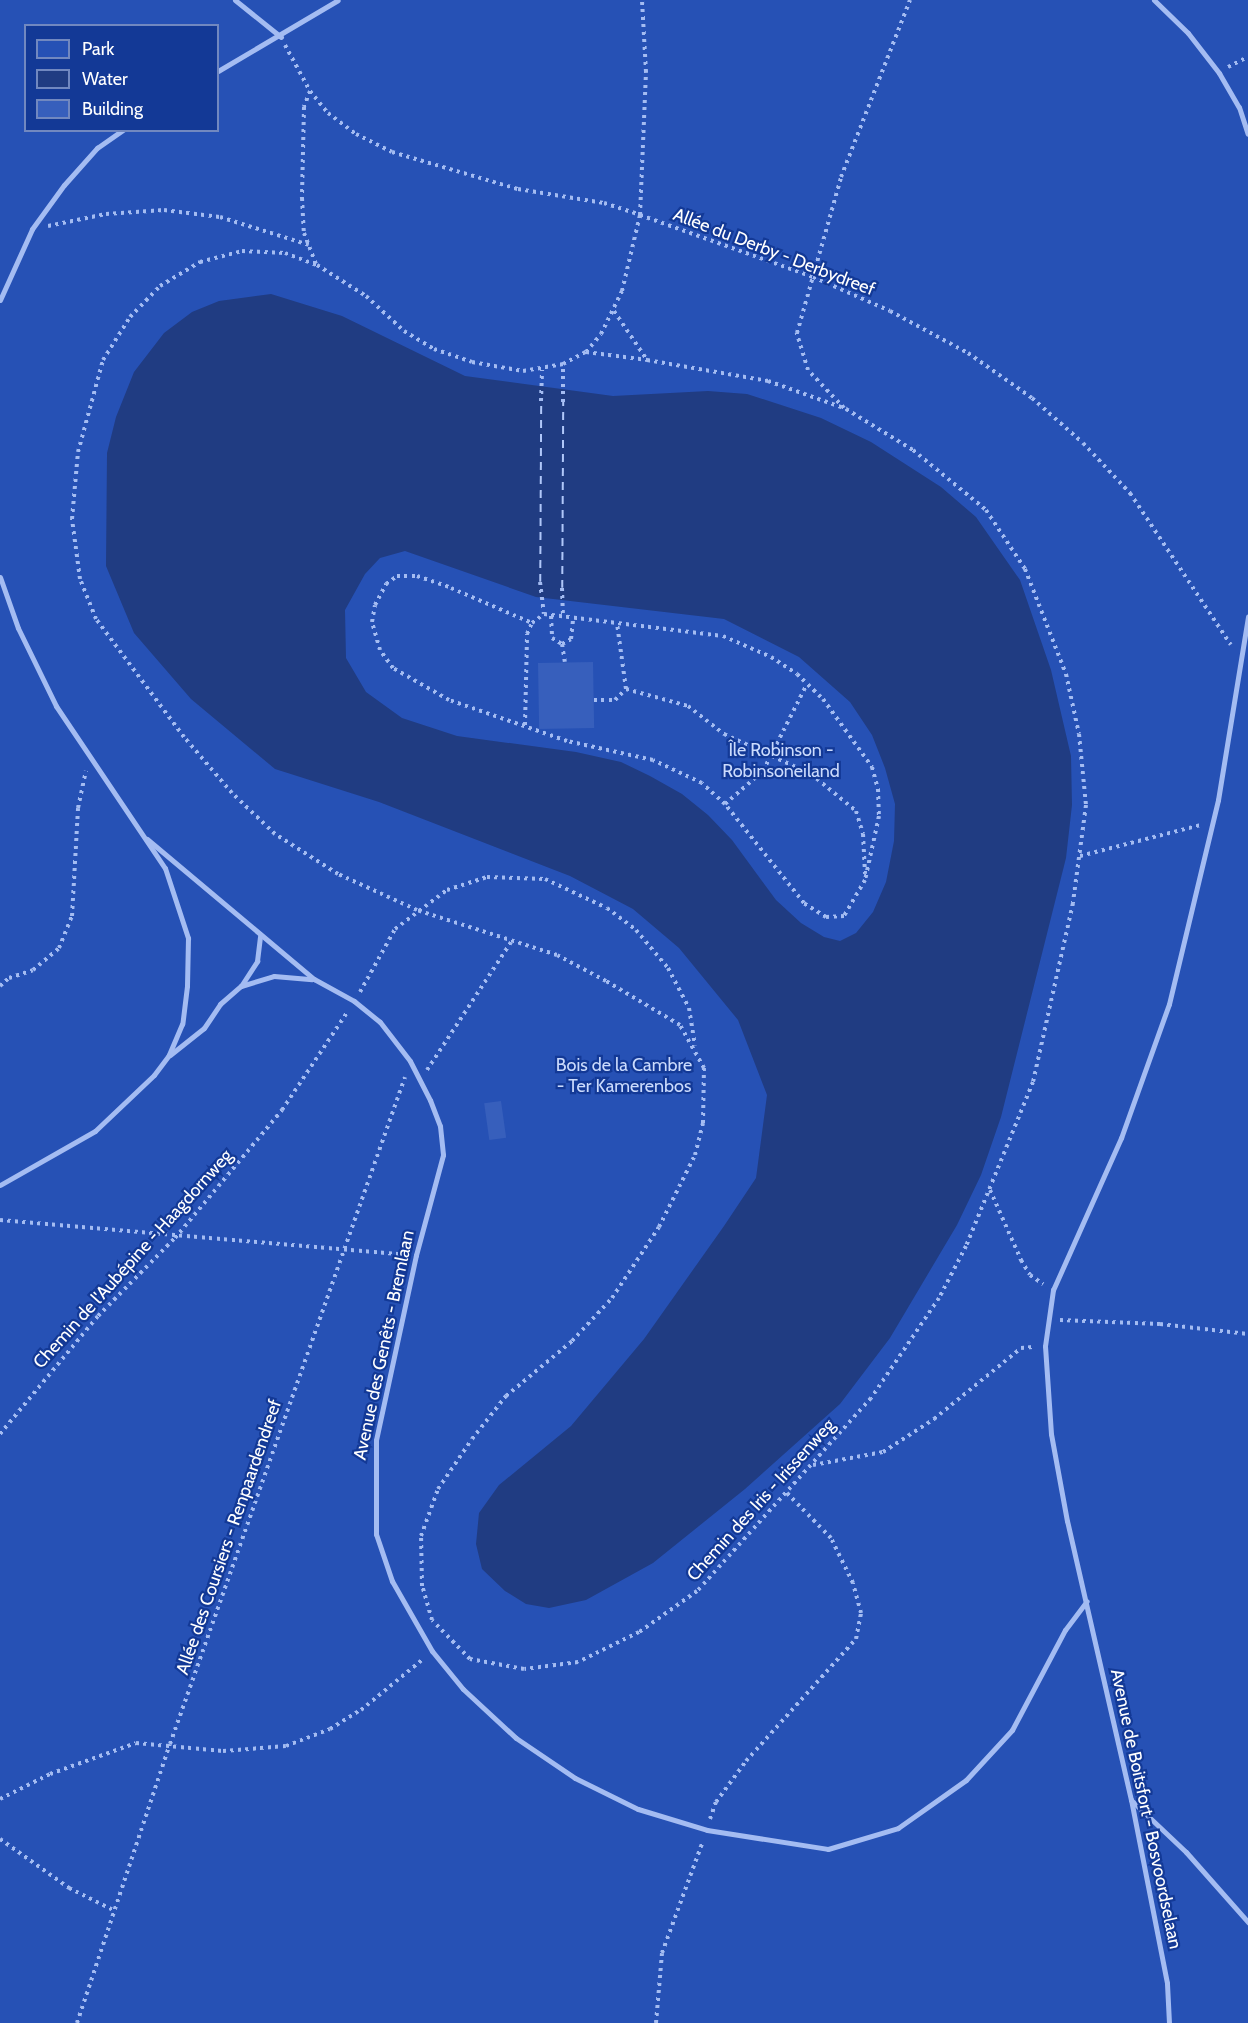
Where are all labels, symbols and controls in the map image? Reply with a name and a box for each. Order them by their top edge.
legend [24,24,219,132]
text: Park [82,38,114,60]
text: Water [82,68,128,90]
text: Building [82,98,143,120]
street label: Allée du Derby - Derbydreef [670,204,878,300]
park label: Île Robinson - Robinsoneiland [722,740,840,783]
park label: Bois de la Cambre - Ter Kamerenbos [556,1055,692,1098]
street label: Chemin de l'Aubépine - Haagdornweg [29,1145,237,1373]
street label: Avenue des Genêts - Bremlaan [349,1228,419,1462]
street label: Allée des Coursiers - Renpaardendreef [172,1397,286,1677]
street label: Chemin des Iris - Irissenweg [682,1414,840,1586]
street label: Avenue de Boitsfort - Bosvoordselaan [1106,1667,1186,1951]

